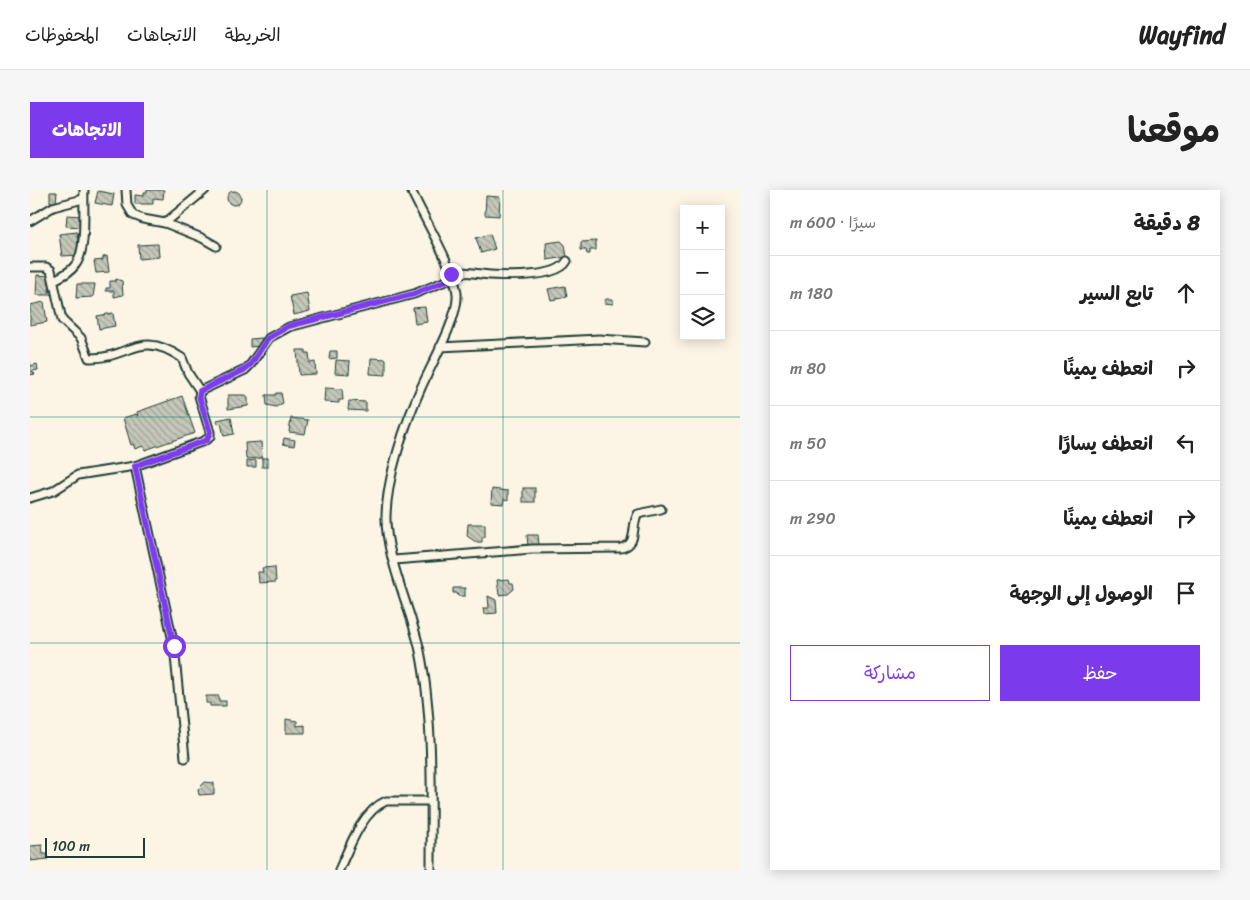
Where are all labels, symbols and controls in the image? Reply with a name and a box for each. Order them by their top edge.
text: Wayfind [1139,14,1225,56]
text: المحفوظات [25,19,99,51]
text: الاتجاهات [127,19,197,51]
text: الخريطة [225,19,281,51]
text: موقعنا [1127,99,1220,161]
button: الاتجاهات [30,102,144,158]
text: 8 دقيقة [1133,204,1200,242]
map controls [680,205,725,340]
button: + [680,205,725,250]
text: سيرًا · 600 m [790,208,876,237]
button: − [680,250,725,295]
route end [440,263,463,286]
text: تابع السير [1080,277,1153,310]
text: 180 m [790,279,833,308]
icon: ahead [1172,279,1200,307]
button: layers [680,295,725,340]
text: انعطف يمينًا [1063,352,1153,385]
text: 80 m [790,354,826,383]
icon: right [1172,354,1200,382]
text: انعطف يسارًا [1058,427,1153,460]
text: 50 m [790,429,826,458]
icon: left [1172,429,1200,457]
text: انعطف يمينًا [1063,502,1153,535]
text: 290 m [790,504,836,533]
icon: right [1172,504,1200,532]
text: الوصول إلى الوجهة [1010,577,1153,610]
icon: arrive [1172,579,1200,607]
route start [163,635,186,658]
button: مشاركة [790,645,990,701]
button: حفظ [1000,645,1200,701]
text: 100 m [52,834,90,859]
scale bar [45,835,145,858]

